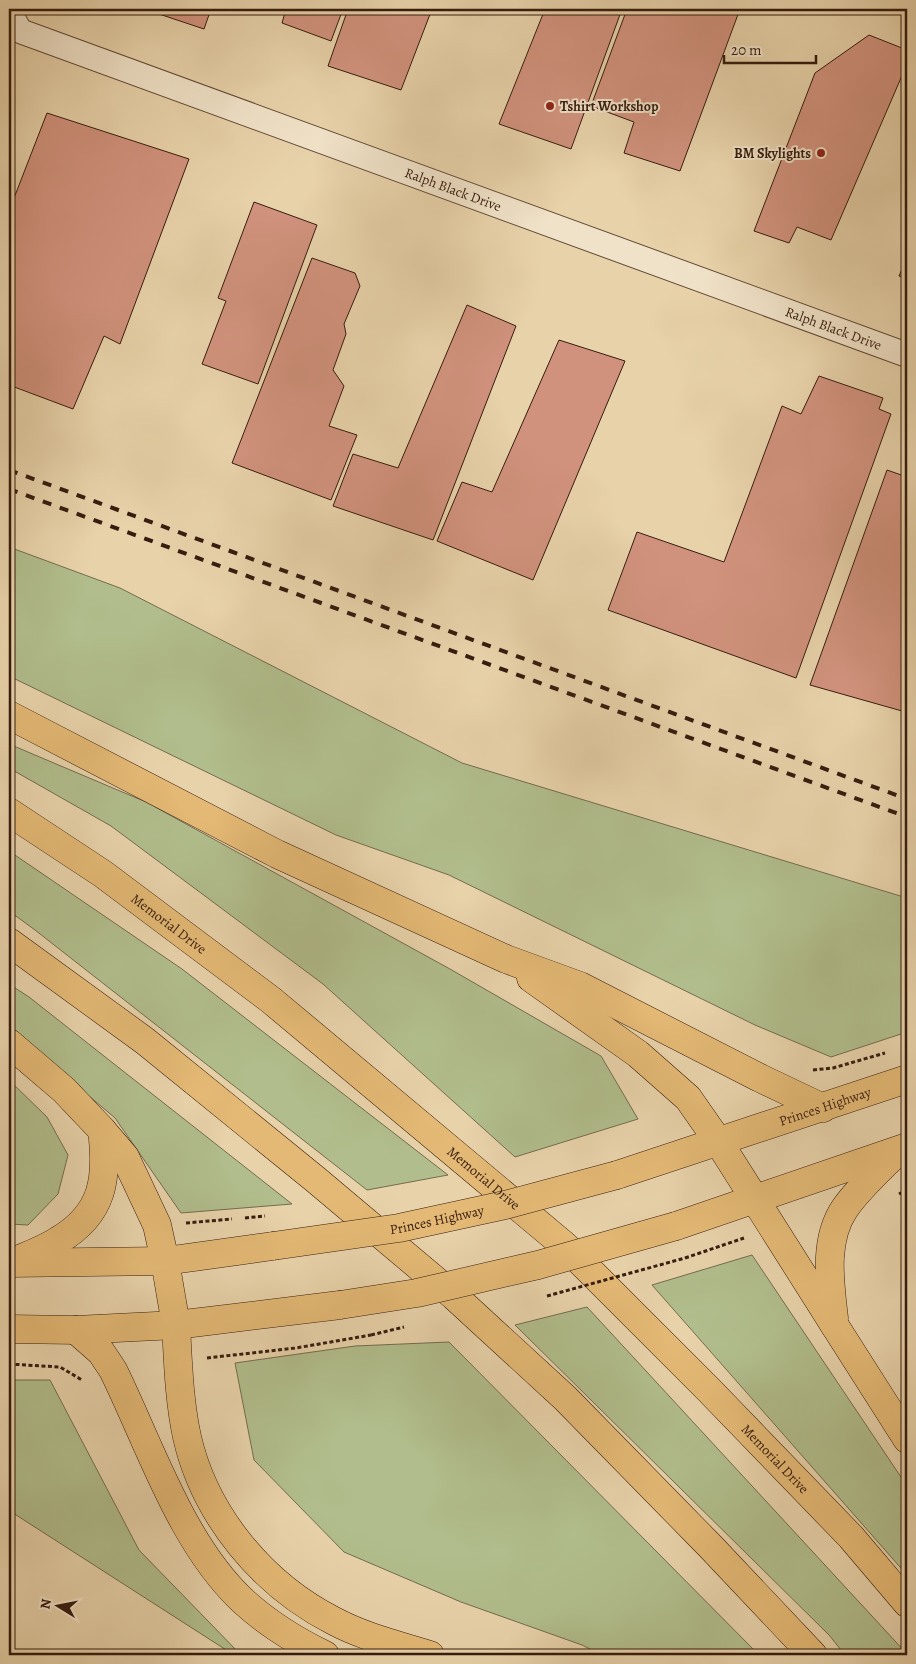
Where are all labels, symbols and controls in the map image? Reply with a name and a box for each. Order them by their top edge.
scale bar [724,32,816,64]
text: 20 m [731,40,762,60]
place label: Tshirt Workshop [560,97,659,116]
marker: Tshirt Workshop [544,100,556,112]
place label: BM Skylights [734,144,811,163]
marker: BM Skylights [815,147,827,159]
street label: Ralph Black Drive [402,163,504,216]
street label: Ralph Black Drive [783,302,884,355]
street label: Memorial Drive [127,889,210,958]
street label: Princes Highway [777,1082,874,1131]
street label: Memorial Drive [443,1142,524,1214]
street label: Princes Highway [389,1201,487,1239]
street label: Memorial Drive [737,1420,813,1498]
north arrow [32,1582,82,1632]
text: N [35,1597,56,1611]

